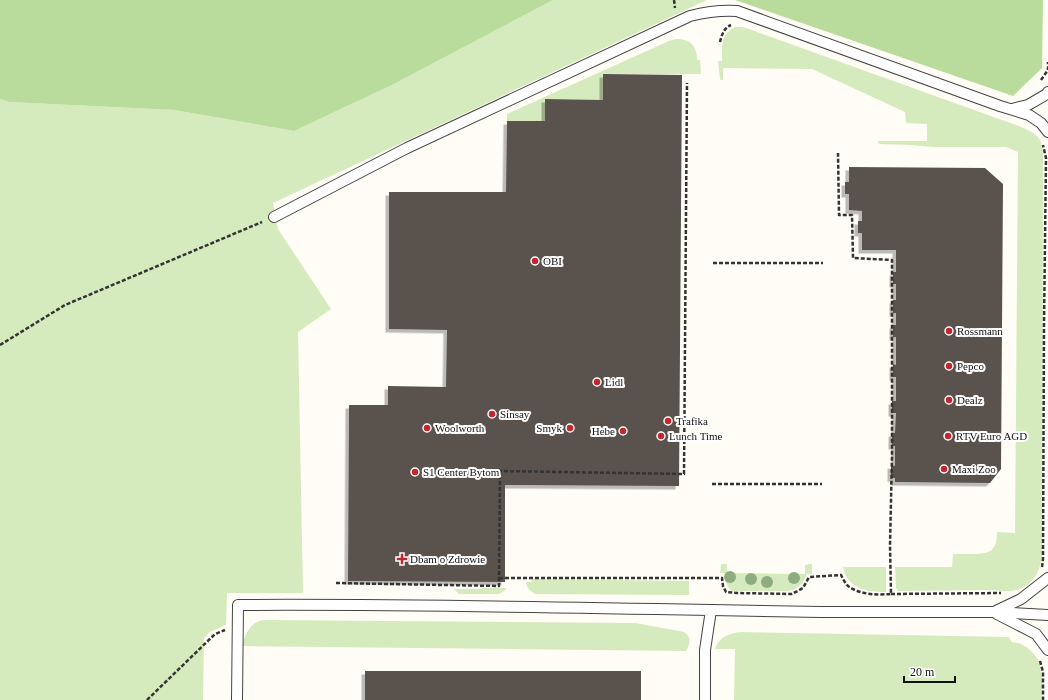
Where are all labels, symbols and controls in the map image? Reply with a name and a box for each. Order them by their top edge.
place label: OBI [543,255,562,267]
marker: OBI [530,256,540,266]
place label: Rossmann [957,325,1003,337]
marker: Rossmann [944,326,954,336]
place label: Pepco [957,360,984,372]
marker: Pepco [944,361,954,371]
place label: Lidl [605,376,623,388]
marker: Lidl [592,377,602,387]
place label: Dealz [957,394,983,406]
marker: Dealz [944,395,954,405]
place label: Sinsay [500,408,530,420]
marker: Sinsay [487,409,497,419]
place label: Trafika [676,415,708,427]
marker: Trafika [663,416,673,426]
place label: Woolworth [435,422,485,434]
place label: Smyk [536,422,562,434]
marker: Woolworth [422,423,432,433]
marker: Smyk [565,423,575,433]
place label: Hebe [592,425,615,437]
marker: Hebe [618,426,628,436]
place label: Lunch Time [669,430,723,442]
place label: RTV Euro AGD [956,430,1027,442]
marker: Lunch Time [656,431,666,441]
marker: RTV Euro AGD [943,431,953,441]
place label: Maxi Zoo [952,463,996,475]
marker: Maxi Zoo [939,464,949,474]
place label: S1 Center Bytom [423,466,500,478]
marker: S1 Center Bytom [410,467,420,477]
place label: Dbam o Zdrowie [410,553,485,565]
marker: Dbam o Zdrowie [397,554,407,564]
scale bar [904,658,955,684]
text: 20 m [910,665,935,679]

